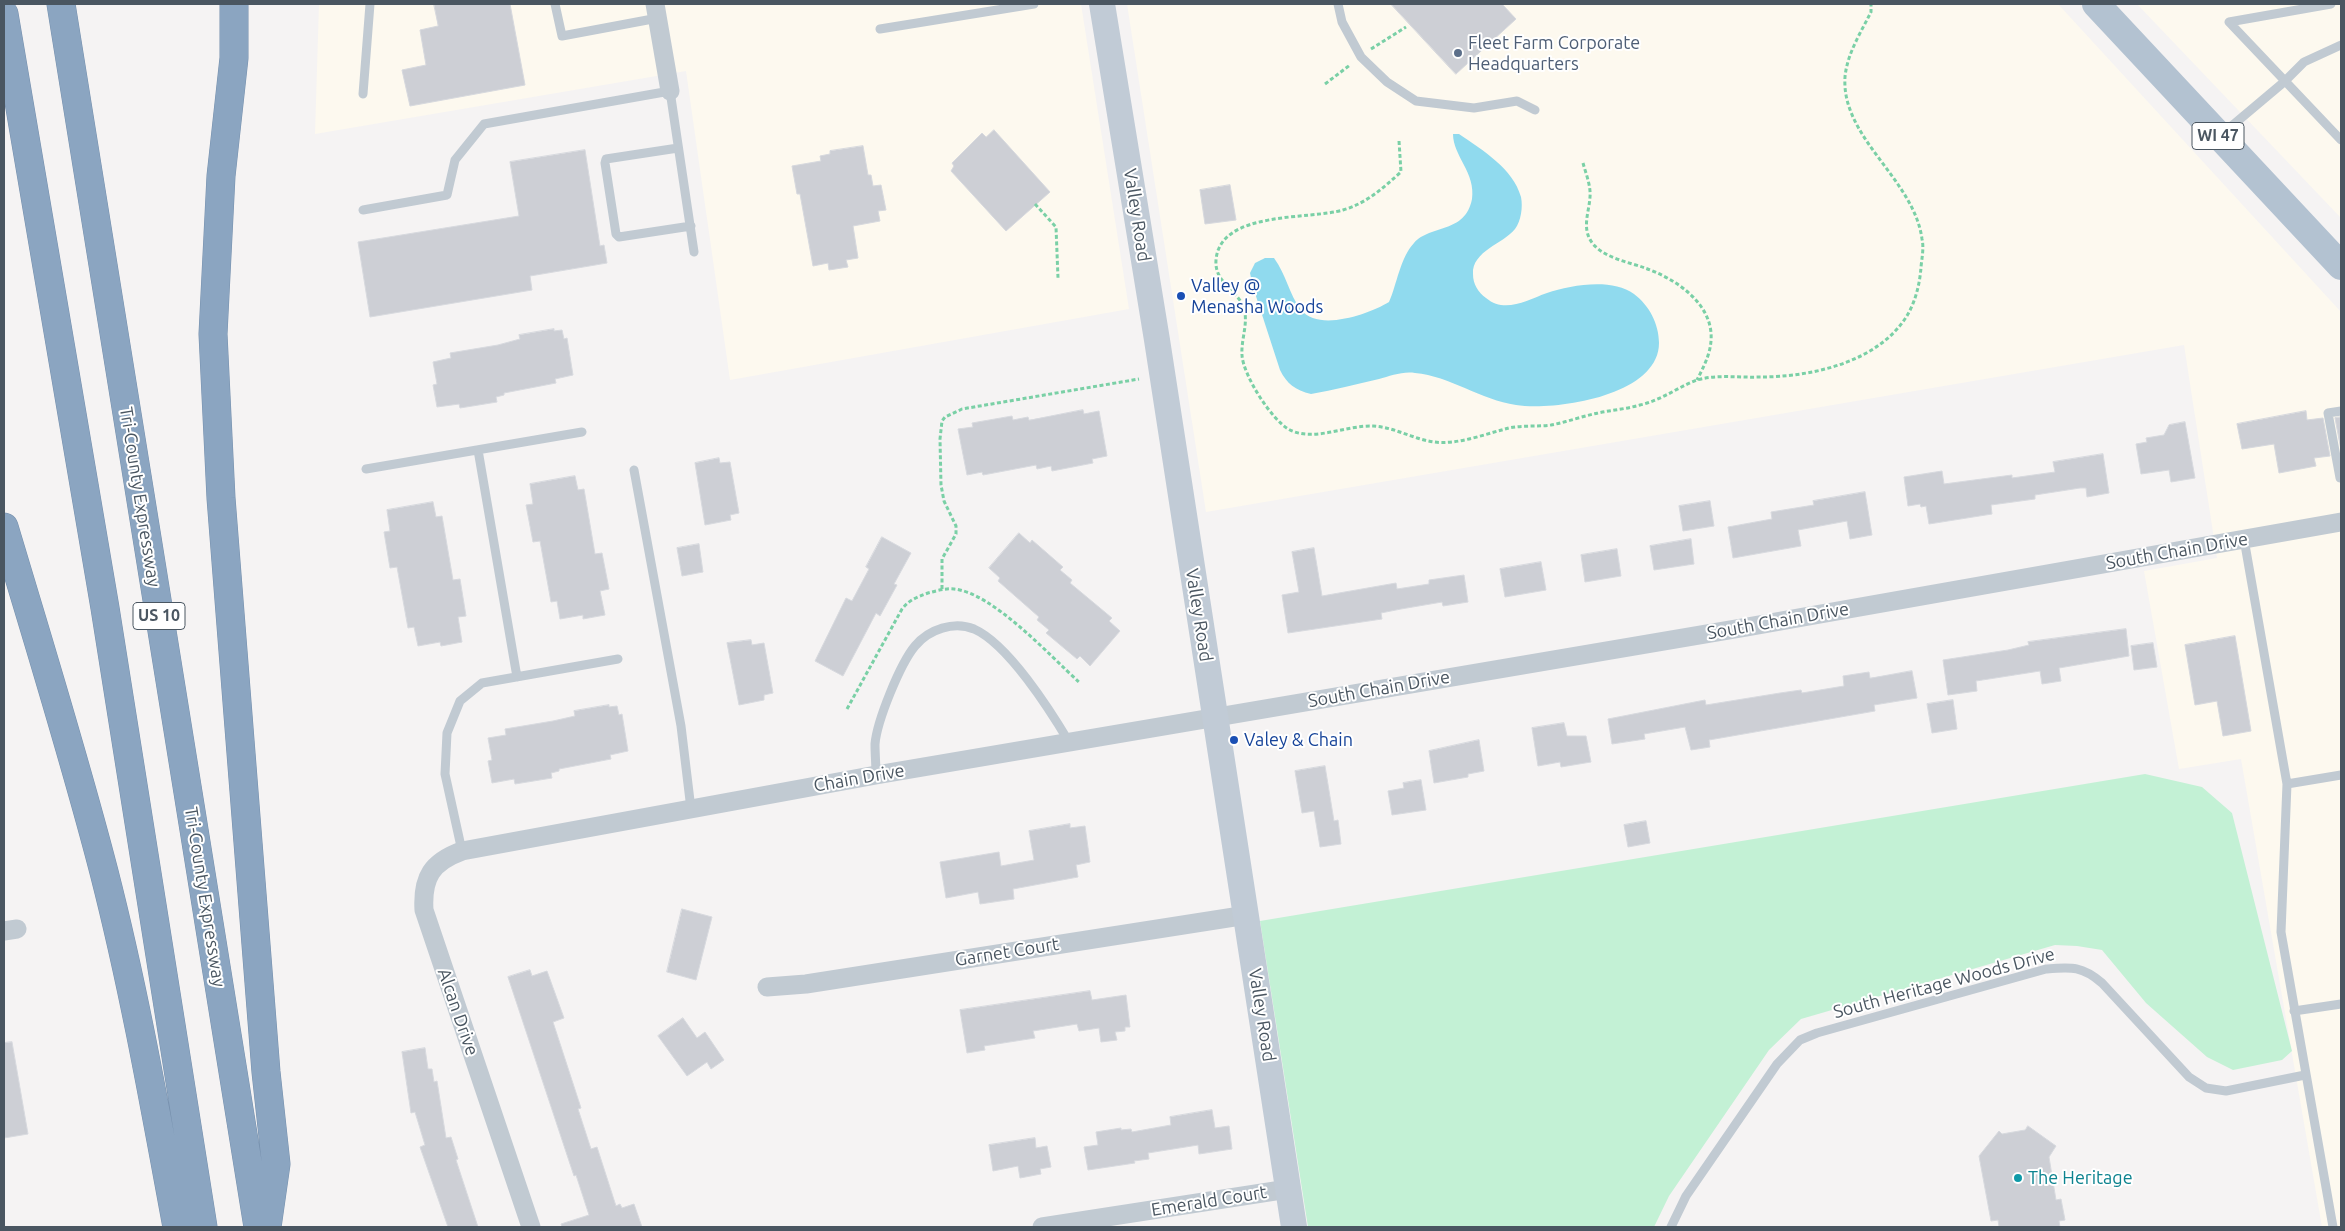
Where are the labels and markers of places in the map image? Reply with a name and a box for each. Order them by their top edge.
place label: Fleet Farm Corporate Headquarters [1468,32,1640,74]
marker: Fleet Farm Corporate Headquarters [1452,47,1464,59]
place label: Valley @ Menasha Woods [1191,275,1323,318]
marker: Valley @ Menasha Woods [1175,290,1187,302]
place label: Valey & Chain [1244,729,1353,751]
marker: Valey & Chain [1228,734,1240,746]
place label: The Heritage [2028,1167,2133,1189]
marker: The Heritage [2012,1172,2024,1184]

